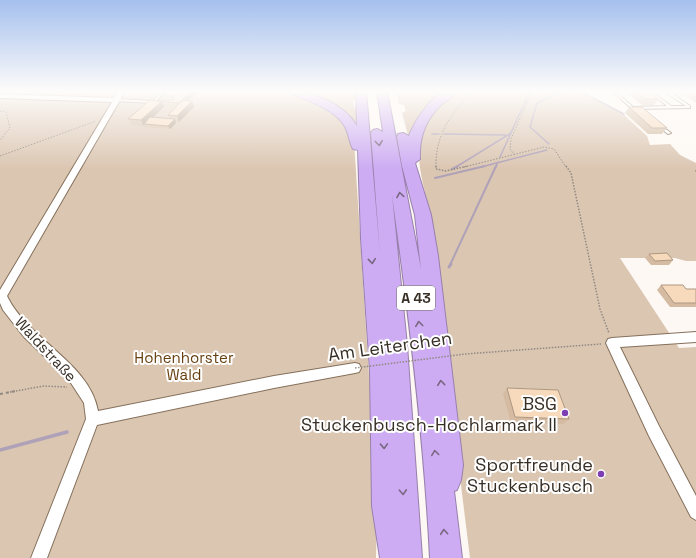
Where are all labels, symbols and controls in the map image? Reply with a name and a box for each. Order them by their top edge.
one-way arrow [374,140,383,147]
one-way arrow [396,192,405,198]
one-way arrow [367,258,376,264]
road number: A 43 [397,286,435,310]
street label: Waldstraße [11,313,81,386]
one-way arrow [415,321,424,327]
street label: Am Leiterchen [327,326,453,366]
park label: Hohenhorster Wald [134,348,234,384]
one-way arrow [437,380,446,386]
place label: BSG Stuckenbusch-Hochlarmark II [301,392,557,436]
marker: BSG Stuckenbusch-Hochlarmark II [560,408,570,418]
one-way arrow [380,443,388,449]
one-way arrow [431,450,440,456]
place label: Sportfreunde Stuckenbusch [467,453,593,497]
marker: Sportfreunde Stuckenbusch [596,469,606,479]
one-way arrow [398,489,407,495]
one-way arrow [440,529,449,535]

